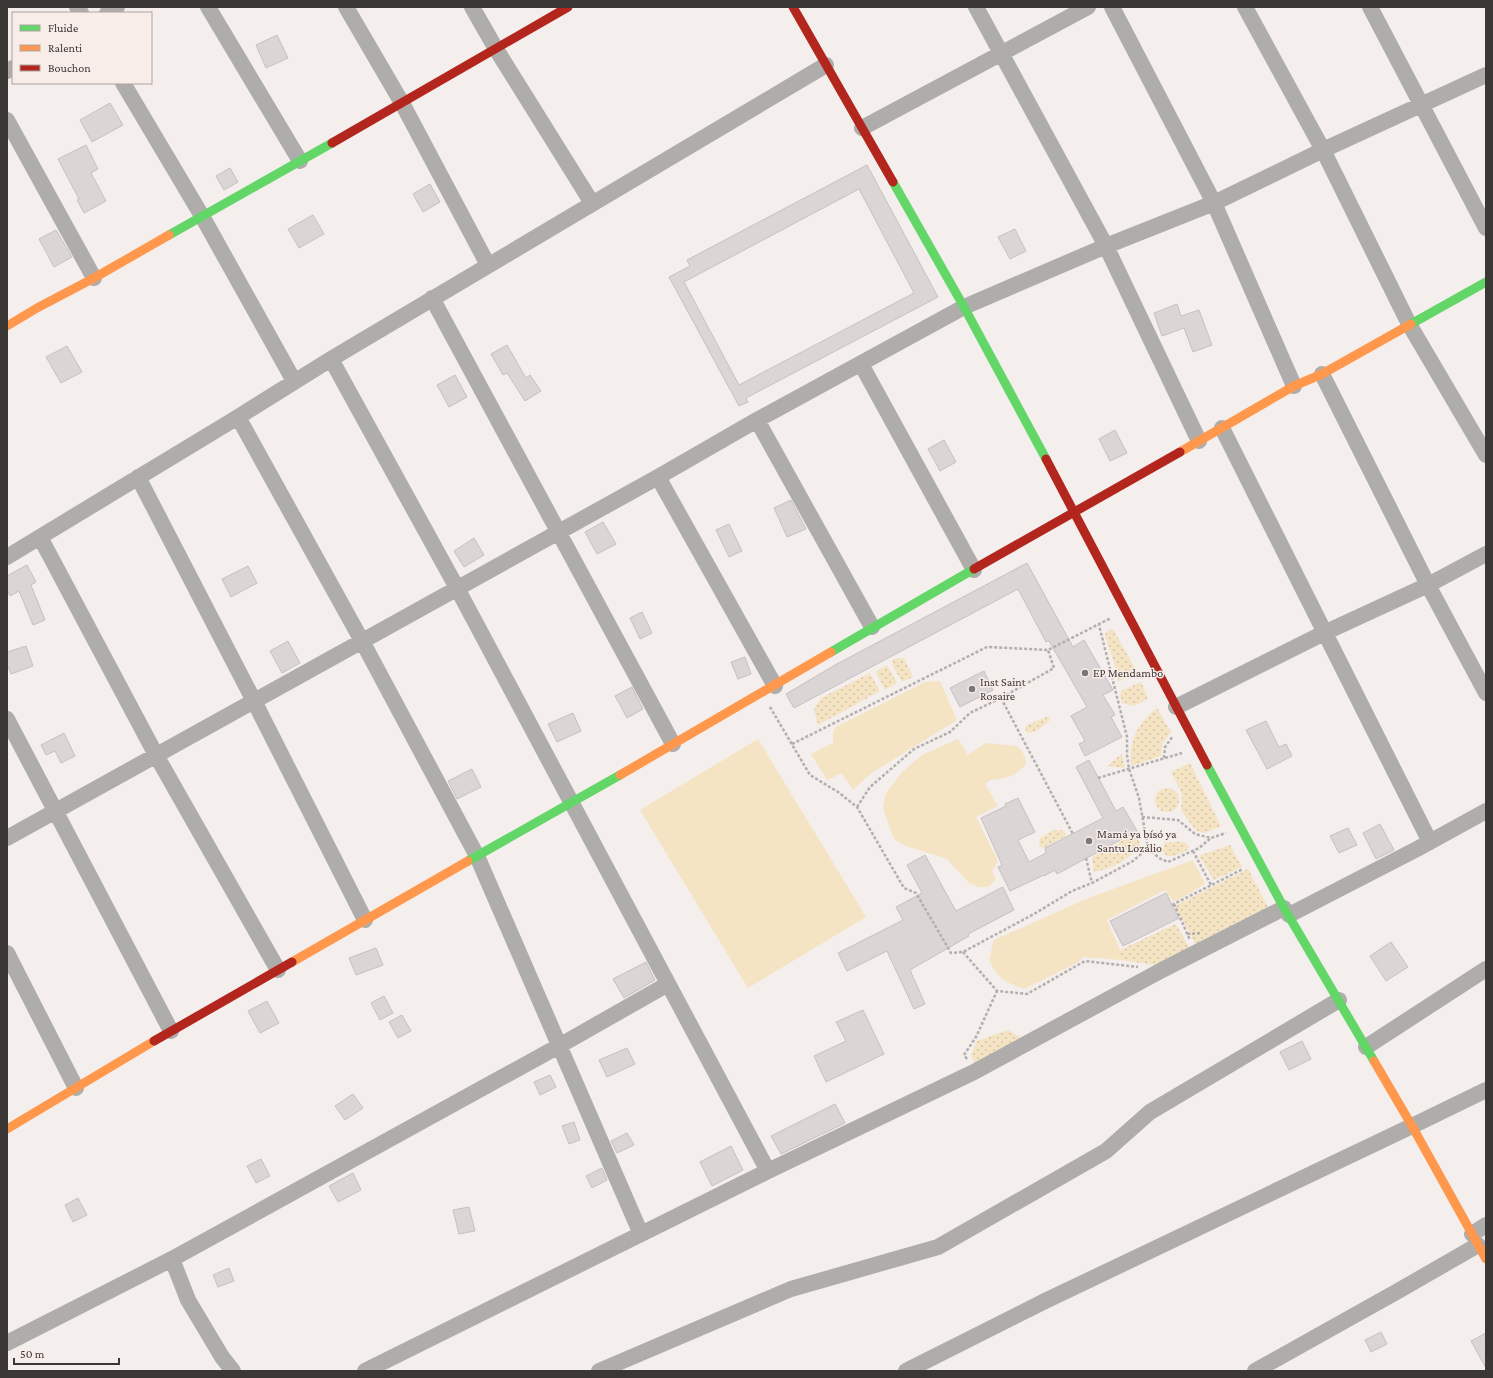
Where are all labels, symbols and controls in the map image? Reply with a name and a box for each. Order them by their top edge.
legend [12,12,152,84]
text: Fluide [48,21,78,35]
text: Ralenti [48,41,82,55]
text: Bouchon [48,61,91,75]
place label: EP Mendambo [1093,666,1163,680]
marker: EP Mendambo [1080,668,1090,678]
place label: Inst Saint Rosaire [980,675,1027,703]
marker: Inst Saint Rosaire [967,684,977,694]
place label: Mamá ya bísó ya Santu Lozálio [1097,827,1177,855]
marker: Mamá ya bísó ya Santu Lozálio [1084,836,1094,846]
scale bar [14,1340,119,1366]
text: 50 m [20,1347,45,1361]

